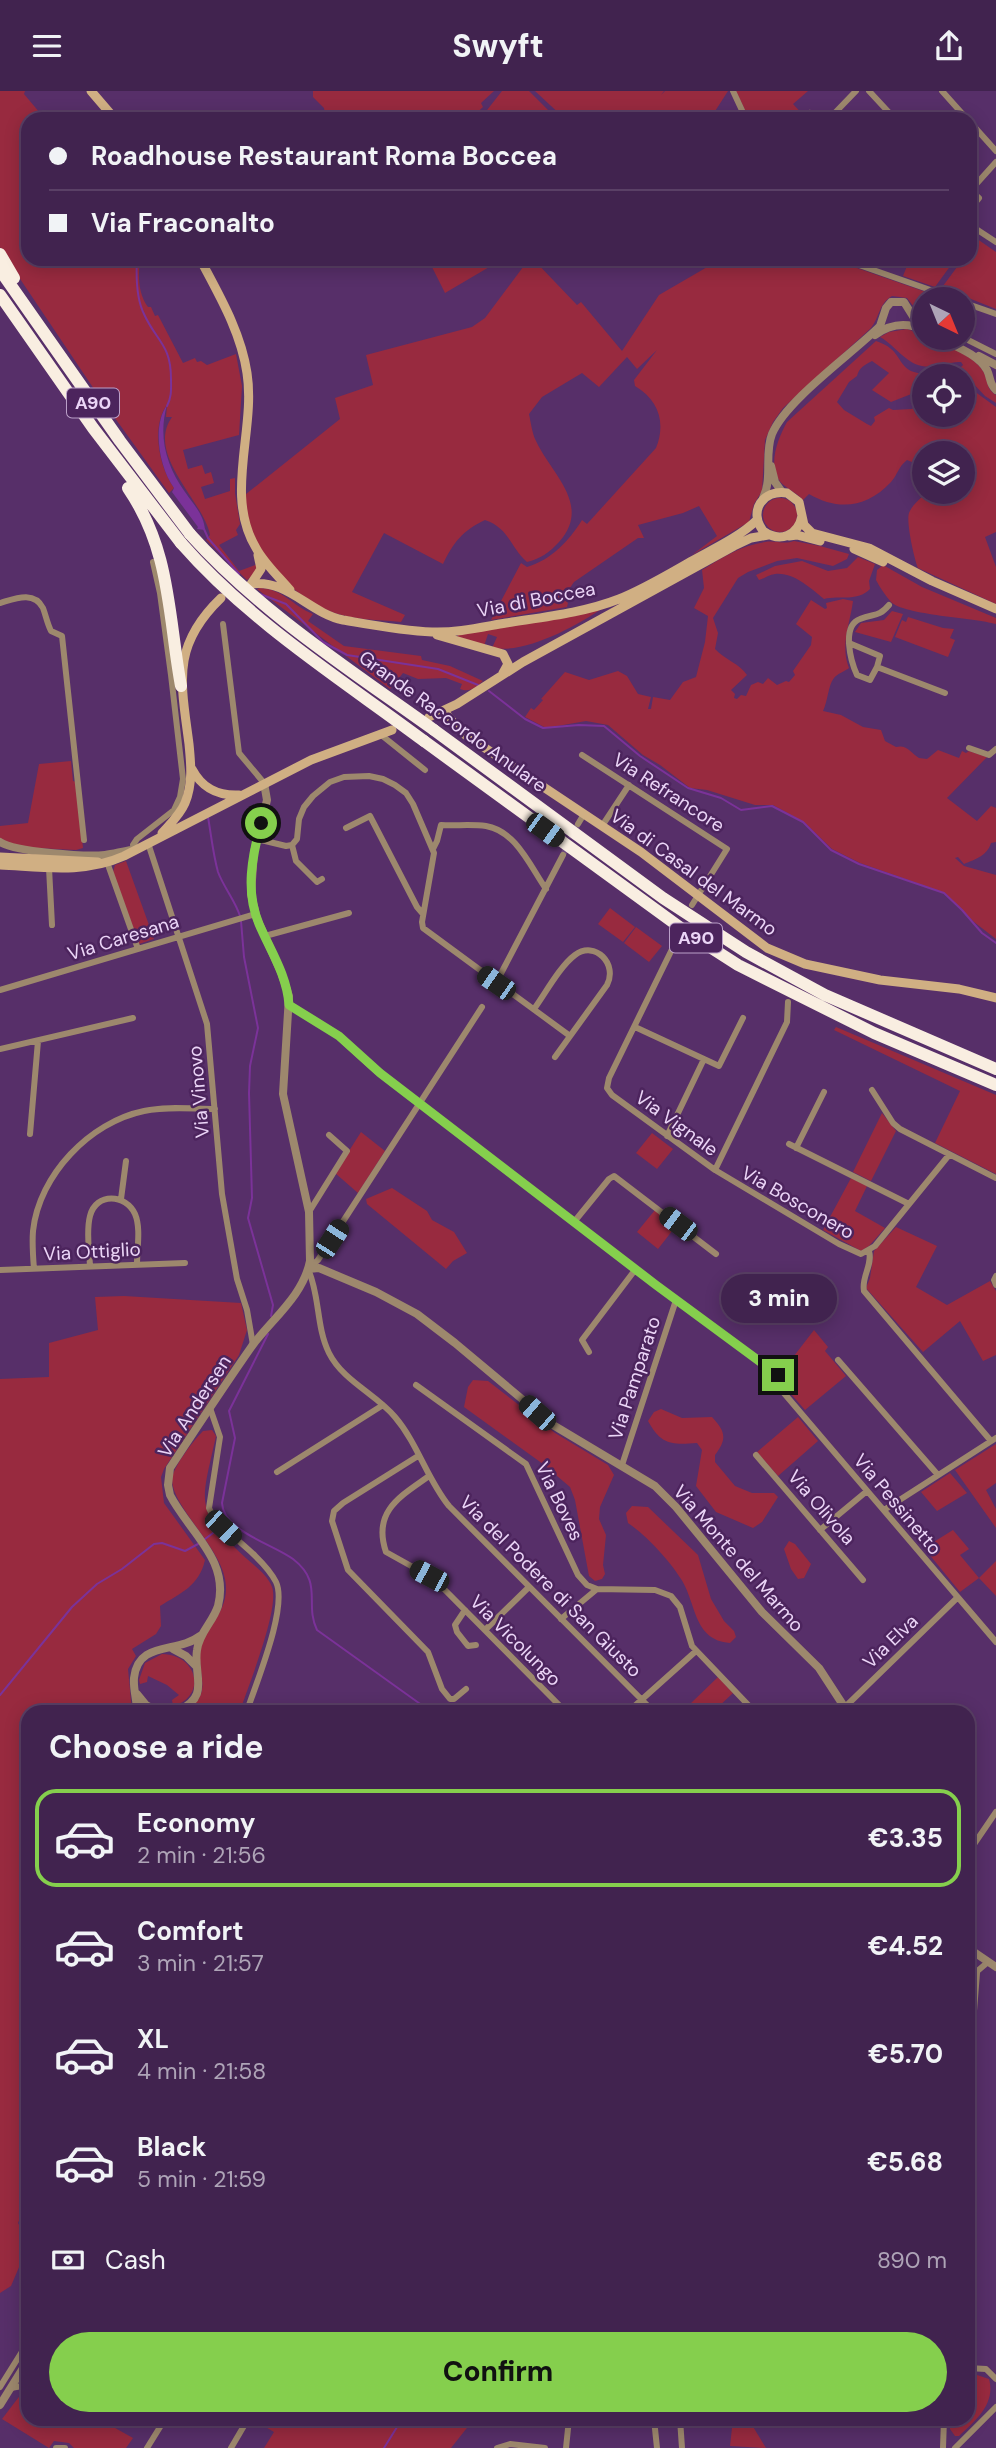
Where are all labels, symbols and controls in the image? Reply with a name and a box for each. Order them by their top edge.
text: Swyft [452,25,544,67]
icon: menu [28,27,66,65]
icon: share [930,27,968,65]
text: Roadhouse Restaurant Roma Boccea [91,139,557,173]
text: Via Fraconalto [91,206,275,240]
north arrow [912,287,975,350]
map controls [912,287,975,504]
button: locate [912,364,975,427]
road number: A90 [67,389,119,417]
button: layers [912,441,975,504]
street label: Via di Boccea [475,576,597,623]
street label: Grande Raccordo Anulare [354,645,552,798]
street label: Via Refrancore [608,747,729,838]
street label: Via di Casal del Marmo [605,803,782,942]
route start [245,807,277,839]
car [522,809,569,851]
street label: Via Caresana [64,909,182,966]
road number: A90 [670,923,722,953]
car [473,962,520,1004]
street label: Via Vinovo [182,1045,215,1139]
street label: Via Vignale [630,1085,723,1162]
street label: Via Bosconero [737,1160,859,1245]
car [655,1203,702,1245]
car [312,1216,353,1262]
street label: Via Ottiglio [43,1236,141,1267]
callout: 3 min [720,1273,836,1323]
text: 3 min [748,1283,810,1313]
street label: Via Pamparato [603,1313,666,1443]
street label: Via Andersen [152,1350,237,1462]
route end [762,1359,794,1391]
car [515,1391,560,1435]
street label: Via Pessinetto [848,1448,947,1560]
street label: Via Boves [530,1458,589,1545]
street label: Via Olivola [782,1465,861,1550]
street label: Via Monte del Marmo [668,1479,810,1637]
street label: Via del Podere di San Giusto [454,1490,647,1683]
car [201,1506,246,1550]
car [406,1557,453,1595]
street label: Via Vicolungo [465,1589,567,1691]
street label: Via Elva [857,1609,923,1674]
text: Choose a ride [49,1726,264,1768]
text: Economy [137,1806,255,1840]
icon: car [53,1807,116,1870]
text: €3.35 [868,1821,943,1855]
text: 2 min · 21:56 [137,1840,266,1870]
text: Comfort [137,1914,243,1948]
icon: car [53,1915,116,1978]
text: €4.52 [868,1929,943,1963]
text: 3 min · 21:57 [137,1948,264,1978]
text: XL [137,2022,169,2056]
icon: car [53,2023,116,2086]
text: €5.70 [868,2037,943,2071]
text: 4 min · 21:58 [137,2056,266,2086]
text: Black [137,2130,207,2164]
icon: car [53,2131,116,2194]
text: €5.68 [867,2145,943,2179]
text: 5 min · 21:59 [137,2164,266,2194]
icon: cash [49,2241,87,2279]
text: Cash [105,2243,166,2277]
text: 890 m [877,2245,947,2275]
button: Confirm [49,2332,947,2412]

